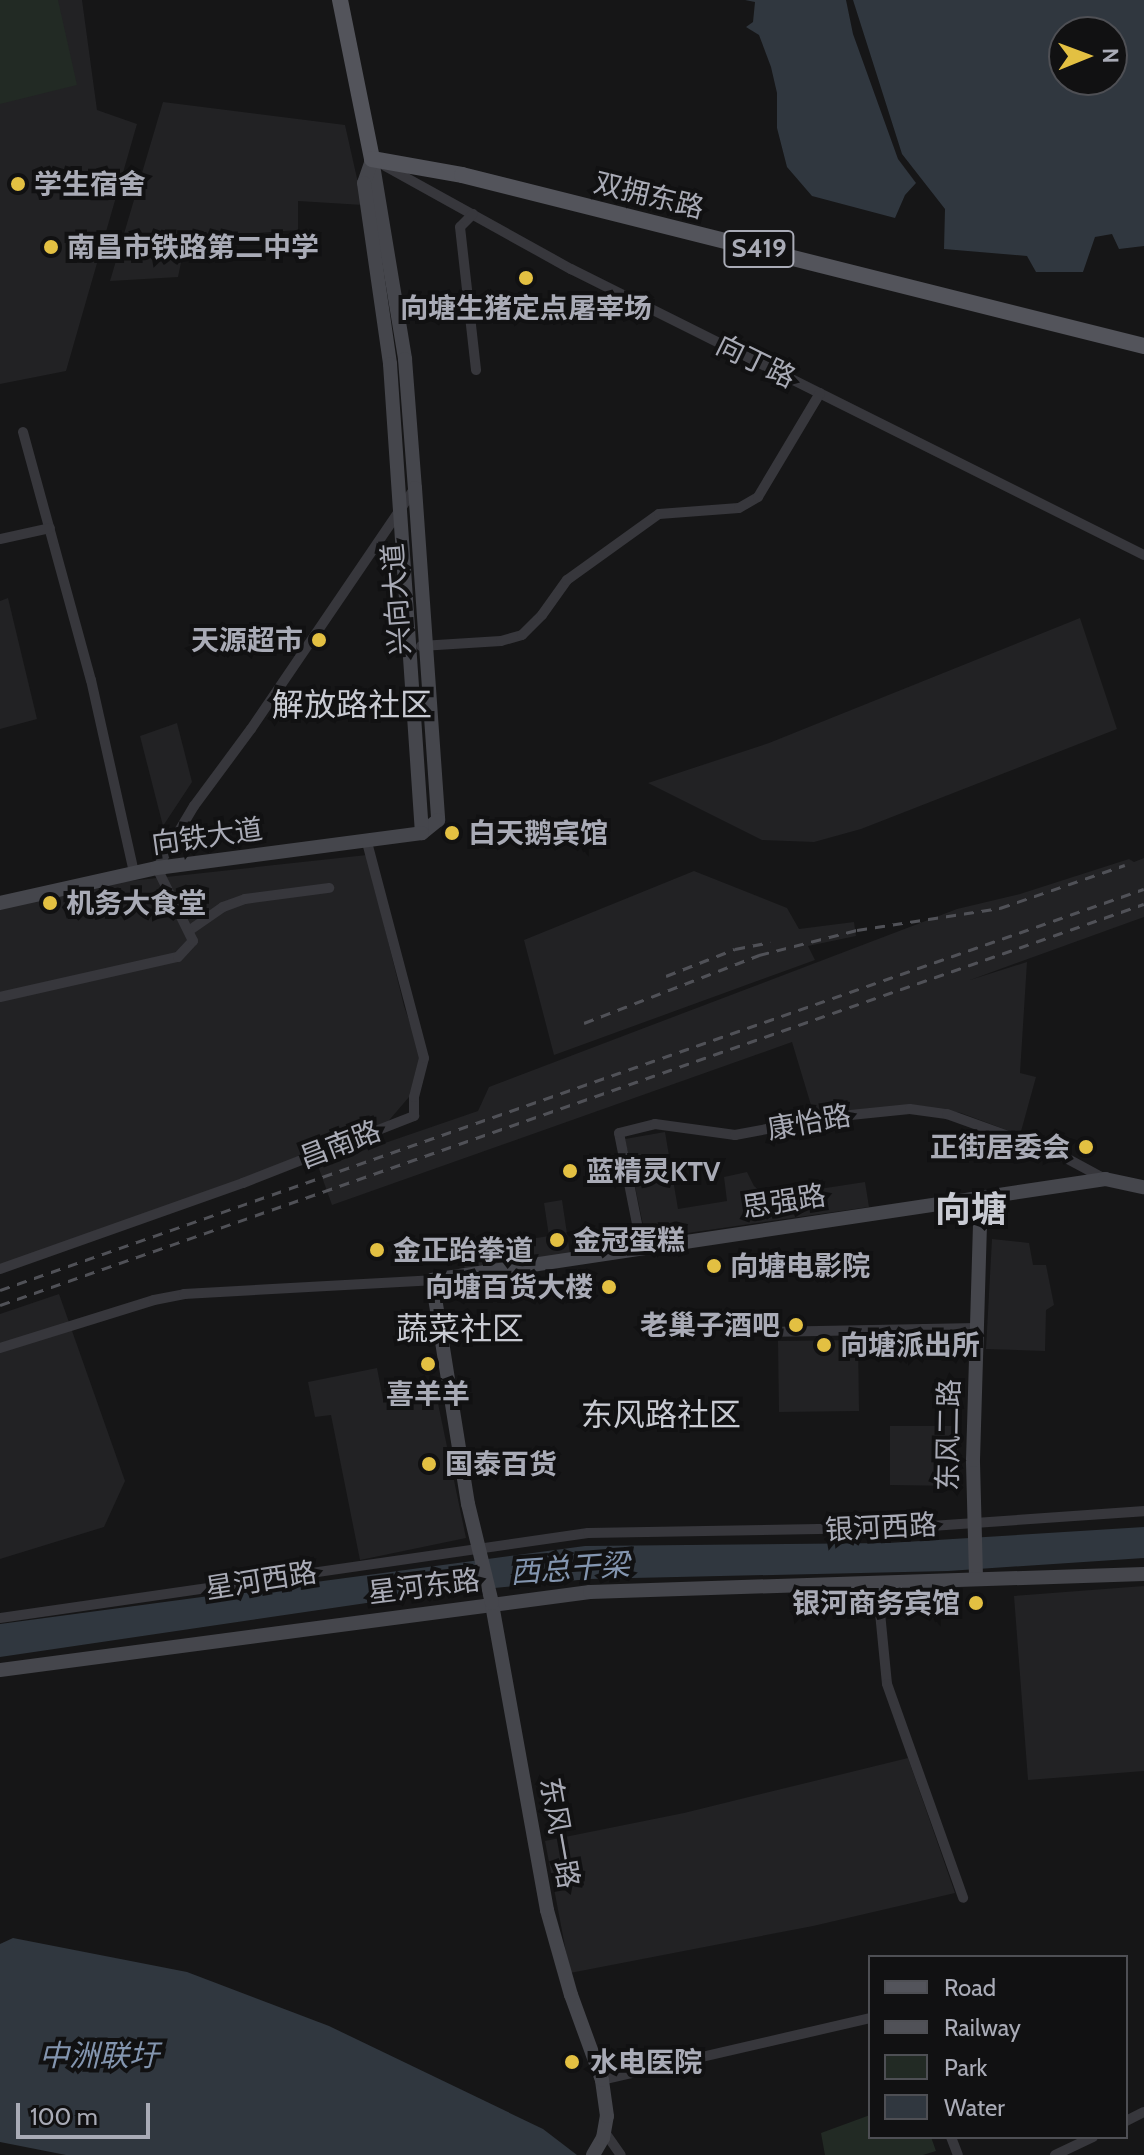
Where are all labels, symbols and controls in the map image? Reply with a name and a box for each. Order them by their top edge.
north arrow [1048,16,1128,96]
text: N [1097,48,1124,64]
street label: 双拥东路 [591,165,707,225]
place label: 学生宿舍 [34,167,146,201]
marker: 学生宿舍 [9,175,27,193]
road number: S419 [723,227,795,271]
place label: 南昌市铁路第二中学 [67,230,319,264]
marker: 南昌市铁路第二中学 [42,238,60,256]
marker: 向塘生猪定点屠宰场 [517,269,535,287]
place label: 向塘生猪定点屠宰场 [400,291,652,325]
street label: 向丁路 [711,327,801,395]
street label: 兴向大道 [375,542,417,656]
place label: 天源超市 [191,623,303,657]
marker: 天源超市 [310,631,328,649]
district label: 解放路社区 [272,686,432,724]
street label: 向铁大道 [149,812,265,860]
place label: 白天鹅宾馆 [468,816,608,850]
marker: 白天鹅宾馆 [443,824,461,842]
place label: 机务大食堂 [66,886,206,920]
marker: 机务大食堂 [41,894,59,912]
street label: 康怡路 [765,1098,853,1146]
street label: 昌南路 [295,1113,385,1175]
place label: 正街居委会 [930,1130,1070,1164]
marker: 正街居委会 [1077,1138,1095,1156]
place label: 蓝精灵KTV [586,1154,720,1188]
marker: 蓝精灵KTV [561,1162,579,1180]
street label: 思强路 [740,1178,828,1224]
district label: 向塘 [935,1188,1007,1232]
place label: 金冠蛋糕 [573,1223,685,1257]
marker: 金冠蛋糕 [548,1231,566,1249]
place label: 金正跆拳道 [393,1233,533,1267]
marker: 金正跆拳道 [368,1241,386,1259]
place label: 向塘电影院 [730,1249,870,1283]
marker: 向塘电影院 [705,1257,723,1275]
place label: 向塘百货大楼 [425,1270,593,1304]
marker: 向塘百货大楼 [600,1278,618,1296]
place label: 老巢子酒吧 [640,1308,780,1342]
district label: 蔬菜社区 [396,1310,524,1348]
marker: 老巢子酒吧 [787,1316,805,1334]
place label: 向塘派出所 [840,1328,980,1362]
marker: 向塘派出所 [815,1336,833,1354]
marker: 喜羊羊 [419,1355,437,1373]
place label: 喜羊羊 [386,1377,470,1411]
street label: 东风二路 [930,1379,966,1491]
district label: 东风路社区 [581,1396,741,1434]
place label: 国泰百货 [445,1447,557,1481]
marker: 国泰百货 [420,1455,438,1473]
street label: 银河西路 [824,1507,938,1547]
water label: 西总干梁 [509,1547,631,1591]
street label: 星河西路 [203,1555,319,1605]
street label: 星河东路 [366,1563,482,1609]
place label: 银河商务宾馆 [792,1586,960,1620]
marker: 银河商务宾馆 [967,1594,985,1612]
street label: 东风一路 [534,1775,586,1891]
legend [868,1955,1128,2139]
text: Road [944,1973,996,2002]
text: Railway [944,2013,1021,2042]
water label: 中洲联圩 [39,2038,159,2074]
place label: 水电医院 [590,2045,702,2079]
marker: 水电医院 [561,2051,583,2073]
text: Park [944,2053,987,2082]
scale bar [20,2087,154,2137]
text: Water [944,2093,1005,2122]
text: 100 m [30,2102,98,2131]

